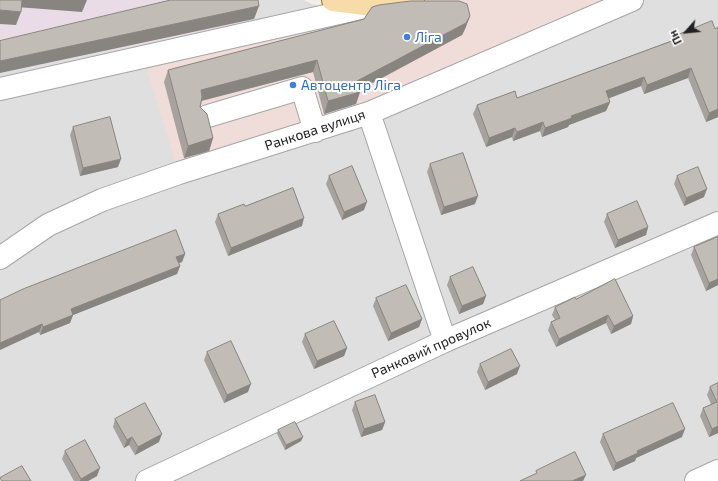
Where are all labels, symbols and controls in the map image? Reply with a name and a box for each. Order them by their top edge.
north arrow [666,12,706,52]
text: Пн [666,28,684,47]
place label: Ліга [415,29,442,45]
marker: Ліга [402,32,412,42]
place label: Автоцентр Ліга [301,77,401,93]
marker: Автоцентр Ліга [288,80,298,90]
street label: Ранкова вулиця [263,106,367,154]
street label: Ранковий провулок [369,314,493,382]

